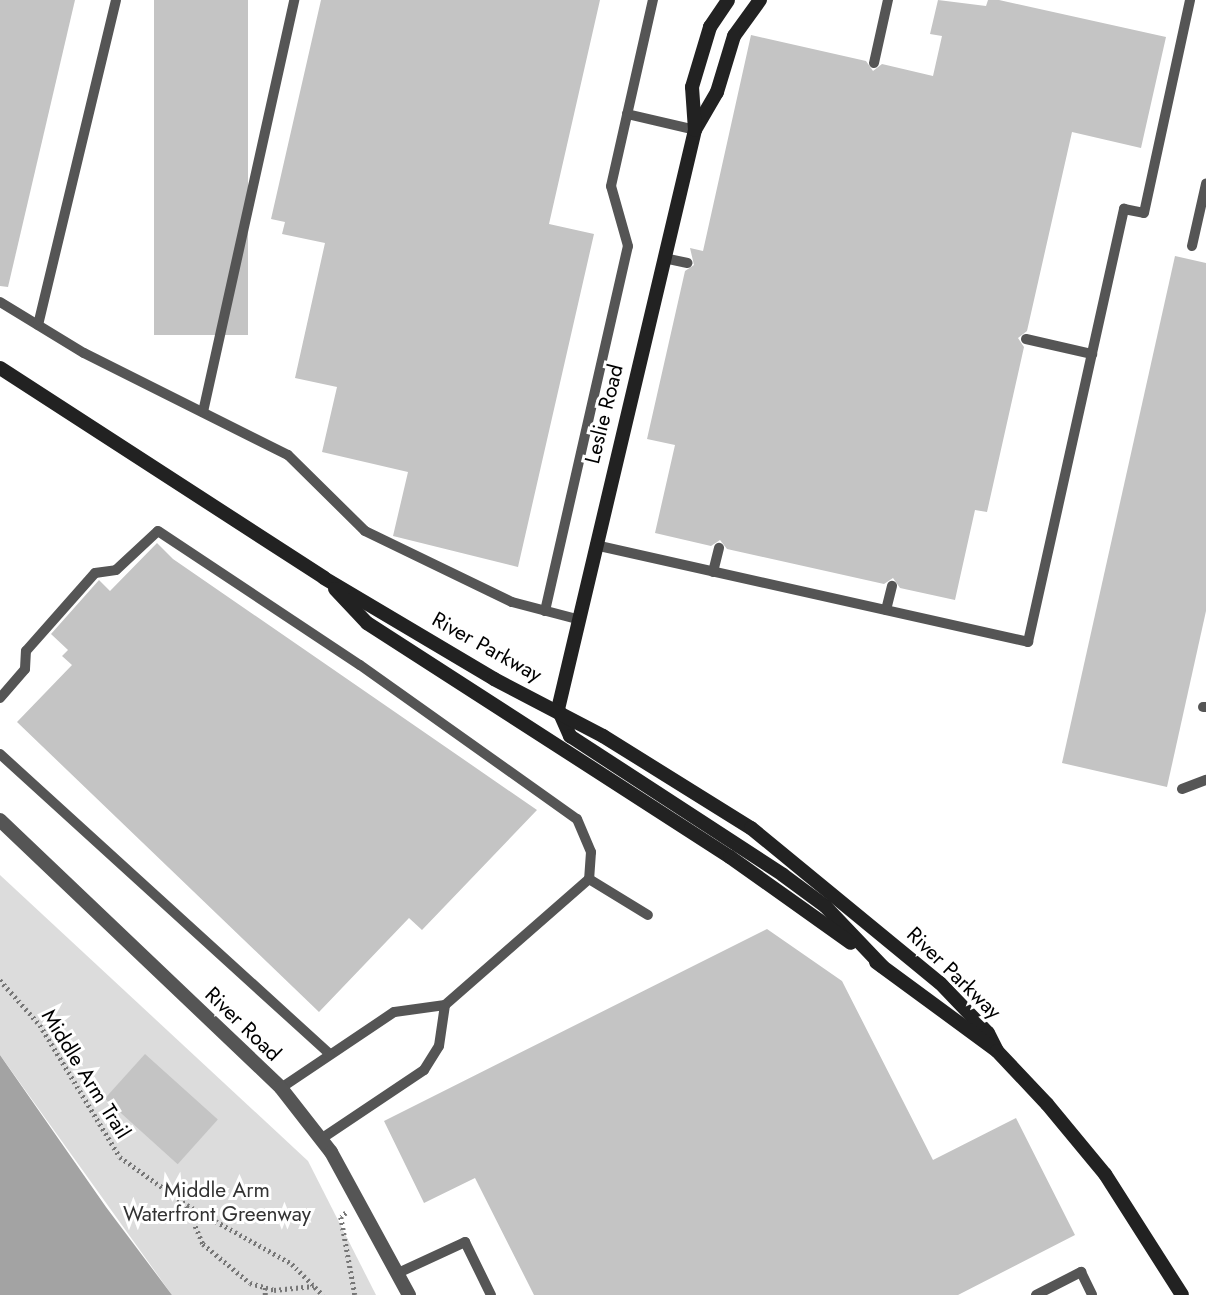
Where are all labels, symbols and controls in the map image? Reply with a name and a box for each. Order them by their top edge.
street label: Leslie Road [580,362,628,466]
street label: River Parkway [428,606,546,688]
street label: River Parkway [901,922,1007,1024]
street label: River Road [200,982,286,1066]
street label: Middle Arm Trail [36,1005,136,1143]
park label: Middle Arm Waterfront Greenway [123,1177,311,1227]

